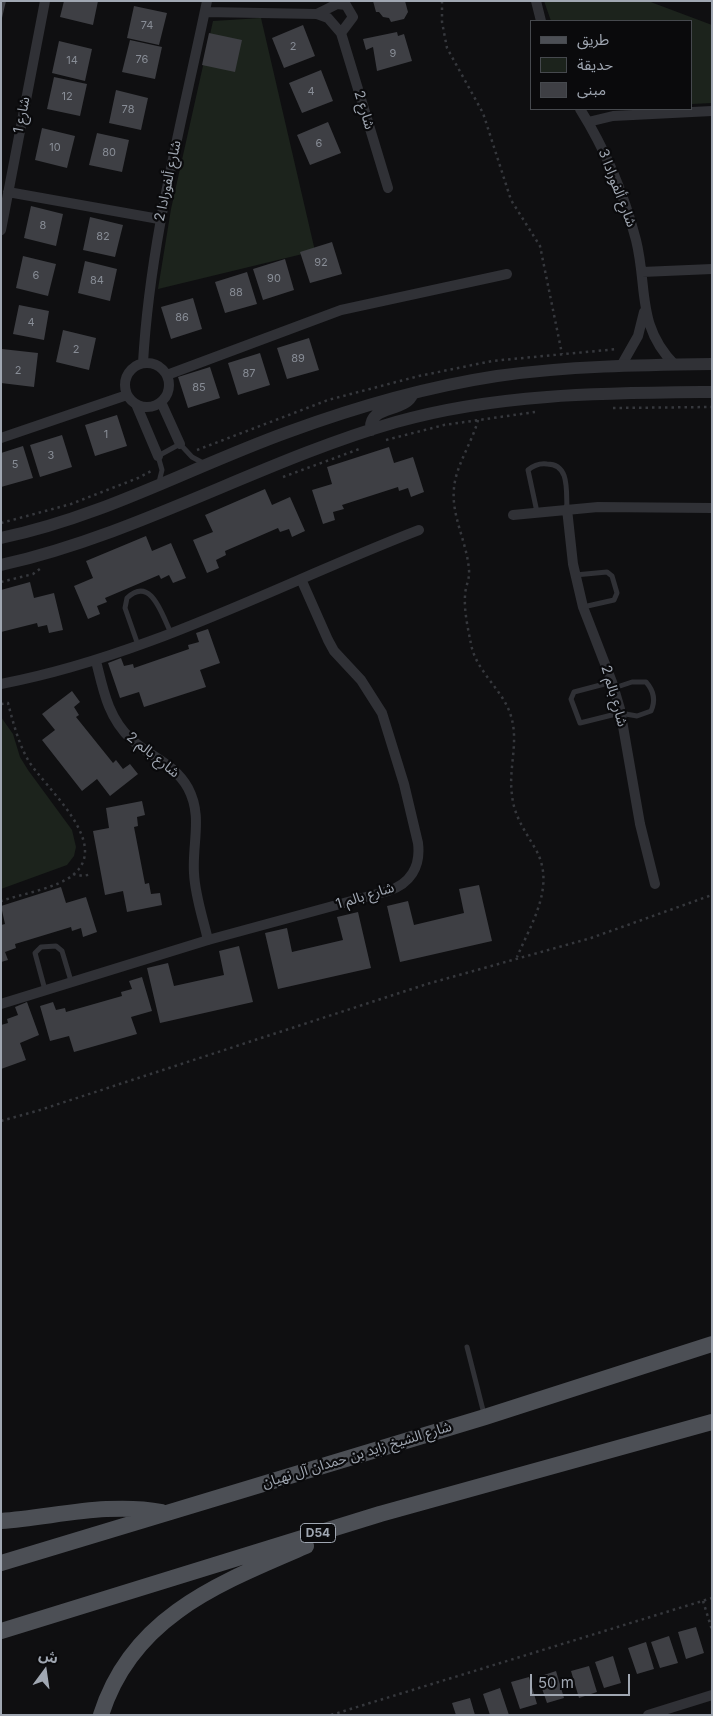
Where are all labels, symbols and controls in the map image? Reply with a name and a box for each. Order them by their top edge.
house number: 74 [141,19,153,33]
legend [530,20,693,110]
text: طريق [577,30,609,49]
house number: 2 [290,40,296,54]
house number: 9 [390,47,396,61]
house number: 76 [136,53,148,67]
house number: 14 [66,54,78,68]
text: حديقة [577,55,613,74]
text: مبنى [577,80,606,99]
house number: 4 [307,85,315,99]
street label: شارع 2 [350,89,378,131]
house number: 12 [61,90,73,104]
street label: شارع 1 [10,95,34,135]
house number: 78 [122,103,134,117]
house number: 6 [316,137,322,151]
street label: شارع ألفورادا 2 [151,139,185,223]
house number: 10 [49,141,61,155]
house number: 80 [102,146,116,160]
street label: شارع ألفورادا 3 [594,147,640,229]
house number: 8 [40,219,46,233]
house number: 82 [96,230,110,244]
house number: 92 [314,256,328,270]
house number: 6 [33,269,39,283]
house number: 90 [267,272,281,286]
house number: 84 [90,274,104,288]
house number: 88 [229,286,243,300]
house number: 86 [175,311,189,325]
house number: 4 [27,316,35,330]
house number: 2 [73,343,79,357]
house number: 89 [291,352,305,366]
house number: 2 [15,364,21,378]
house number: 87 [242,367,256,381]
house number: 85 [192,381,206,395]
house number: 1 [104,428,108,442]
house number: 3 [48,449,54,463]
house number: 5 [12,458,18,472]
street label: شارع بالم 2 [597,663,631,729]
street label: شارع بالم 2 [123,729,183,781]
street label: شارع بالم 1 [334,879,396,913]
street label: شارع الشيخ زايد بن حمدان آل نهيان [260,1418,454,1492]
road number: D54 [300,1524,336,1542]
text: ش [37,1645,60,1667]
north arrow [20,1646,70,1696]
scale bar [533,1664,633,1696]
text: 50 m [538,1673,574,1692]

